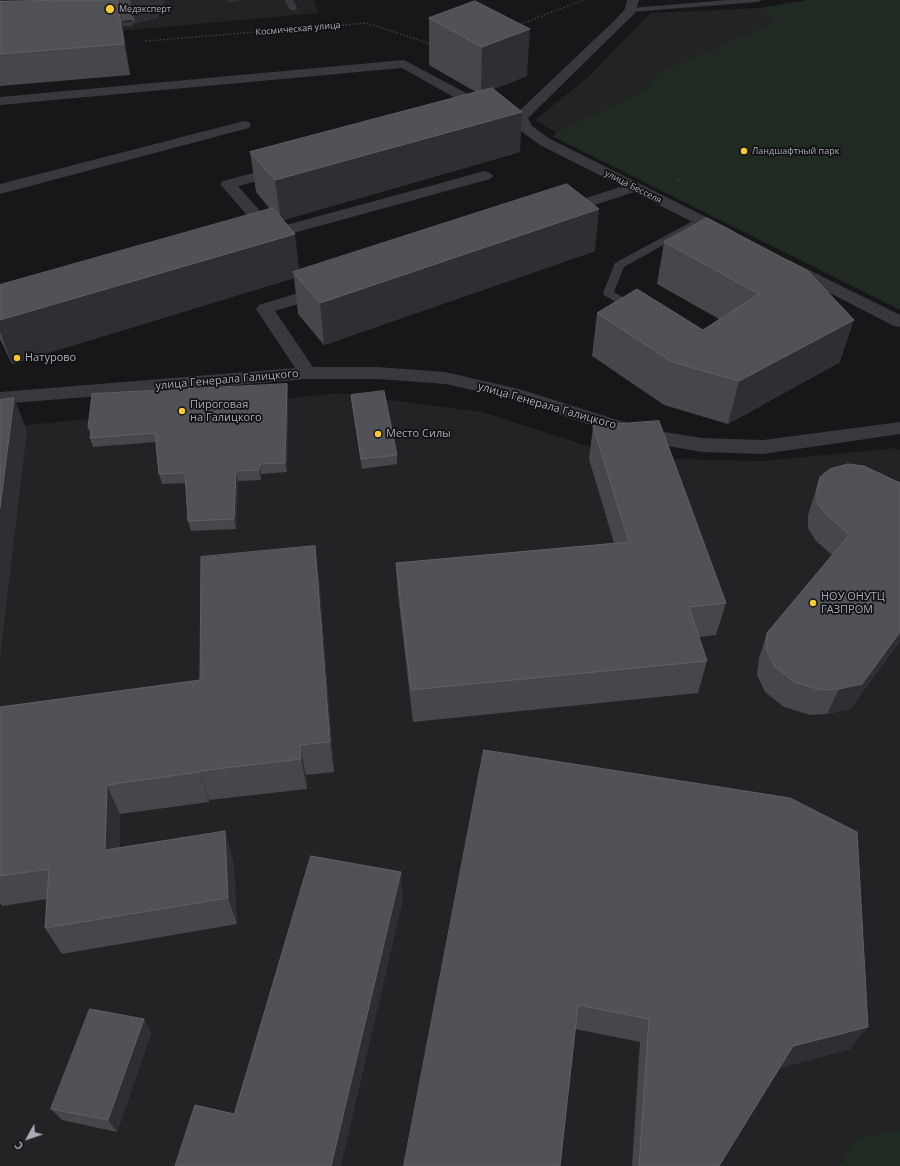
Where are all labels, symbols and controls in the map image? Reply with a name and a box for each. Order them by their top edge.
marker: Медэксперт [104,3,116,15]
place label: Медэксперт [119,4,171,14]
street label: Космическая улица [255,20,341,38]
marker: Ландшафтный парк [739,146,749,156]
place label: Ландшафтный парк [752,146,839,156]
street label: улица Бесселя [603,168,663,206]
place label: Натурово [25,351,76,365]
marker: Натурово [12,353,22,363]
street label: улица Генерала Галицкого [155,367,299,393]
street label: улица Генерала Галицкого [476,380,618,432]
place label: Пироговая на Галицкого [190,398,262,424]
marker: Пироговая на Галицкого [177,406,187,416]
place label: Место Силы [386,427,451,441]
marker: Место Силы [373,429,383,439]
place label: НОУ ОНУТЦ ГАЗПРОМ [821,590,885,616]
marker: НОУ ОНУТЦ ГАЗПРОМ [808,598,818,608]
north arrow [8,1118,48,1158]
text: С [10,1139,26,1154]

